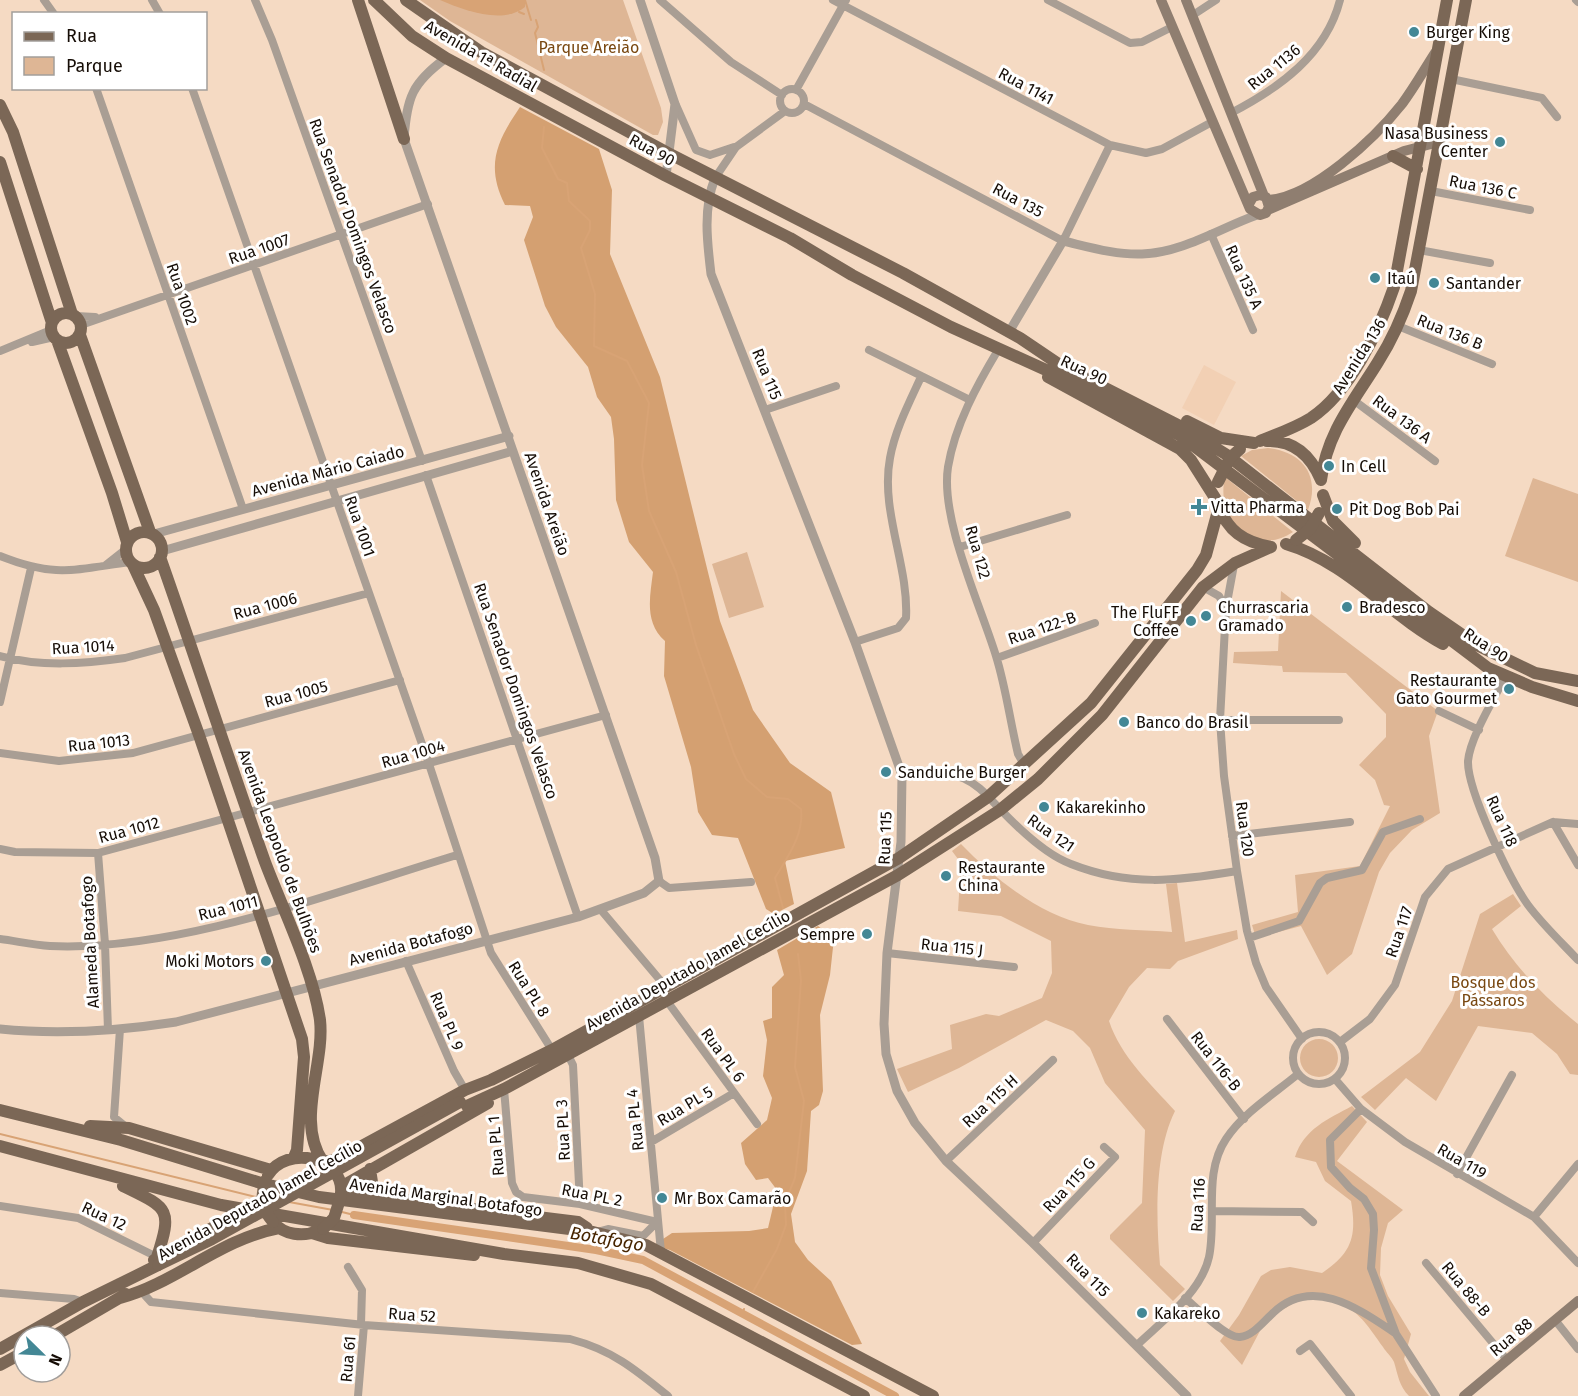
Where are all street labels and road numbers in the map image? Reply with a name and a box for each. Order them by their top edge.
street label: Avenida 1ª Radial [421,16,541,96]
street label: Rua 1136 [1244,40,1304,94]
street label: Rua 1141 [995,64,1057,108]
street label: Rua Senador Domingos Velasco [305,116,401,336]
street label: Rua 90 [626,130,678,170]
street label: Rua 136 C [1448,171,1519,203]
street label: Rua 135 [989,179,1047,221]
street label: Rua 1007 [226,230,292,268]
street label: Rua 135 A [1221,242,1267,313]
street label: Rua 1002 [163,260,201,328]
street label: Rua 136 B [1414,310,1486,354]
street label: Avenida 136 [1328,315,1390,397]
street label: Rua 115 [748,346,786,402]
street label: Rua 90 [1058,351,1110,389]
street label: Rua 136 A [1369,391,1436,448]
street label: Avenida Mário Caiado [250,441,406,501]
street label: Avenida Areião [520,450,574,558]
street label: Rua 1001 [341,493,379,559]
street label: Rua 122 [961,523,995,581]
street label: Rua Senador Domingos Velasco [470,580,562,802]
street label: Rua 1006 [231,588,299,624]
street label: Rua 122-B [1005,607,1079,649]
street label: Rua 90 [1460,624,1512,666]
street label: Rua 1014 [51,636,115,658]
street label: Rua 1005 [262,676,330,712]
street label: Rua 1013 [67,730,131,756]
street label: Rua 1004 [379,736,447,772]
street label: Avenida Leopoldo de Bulhões [234,746,326,956]
street label: Rua 118 [1482,792,1522,850]
street label: Rua 120 [1232,800,1258,858]
street label: Rua 121 [1024,810,1078,856]
street label: Rua 115 [875,811,895,865]
street label: Rua 1012 [96,813,162,847]
street label: Alameda Botafogo [77,875,103,1009]
street label: Rua 1011 [196,891,260,925]
street label: Rua 117 [1381,904,1417,960]
street label: Avenida Deputado Jamel Cecílio [583,906,793,1034]
street label: Avenida Botafogo [347,918,475,970]
street label: Rua 115 J [920,934,984,960]
street label: Rua PL 8 [504,958,554,1021]
street label: Rua PL 9 [426,989,468,1053]
street label: Rua PL 6 [697,1024,749,1086]
street label: Rua 116-B [1187,1027,1245,1095]
street label: Rua 115 H [958,1071,1022,1131]
street label: Rua PL 5 [654,1082,716,1130]
street label: Rua PL 4 [622,1088,648,1152]
street label: Rua PL 3 [552,1099,574,1161]
street label: Rua PL 1 [484,1115,508,1177]
street label: Avenida Deputado Jamel Cecílio [155,1136,365,1264]
street label: Rua 119 [1434,1139,1490,1183]
street label: Rua 115 G [1039,1154,1099,1216]
street label: Avenida Marginal Botafogo [348,1174,544,1220]
street label: Rua 116 [1187,1177,1209,1233]
street label: Rua PL 2 [560,1180,624,1210]
street label: Rua 12 [79,1198,129,1235]
street label: Rua 115 [1062,1249,1114,1301]
street label: Rua 88-B [1438,1258,1495,1320]
street label: Rua 52 [388,1304,437,1326]
street label: Rua 88 [1486,1314,1536,1360]
street label: Rua 61 [337,1335,359,1383]

